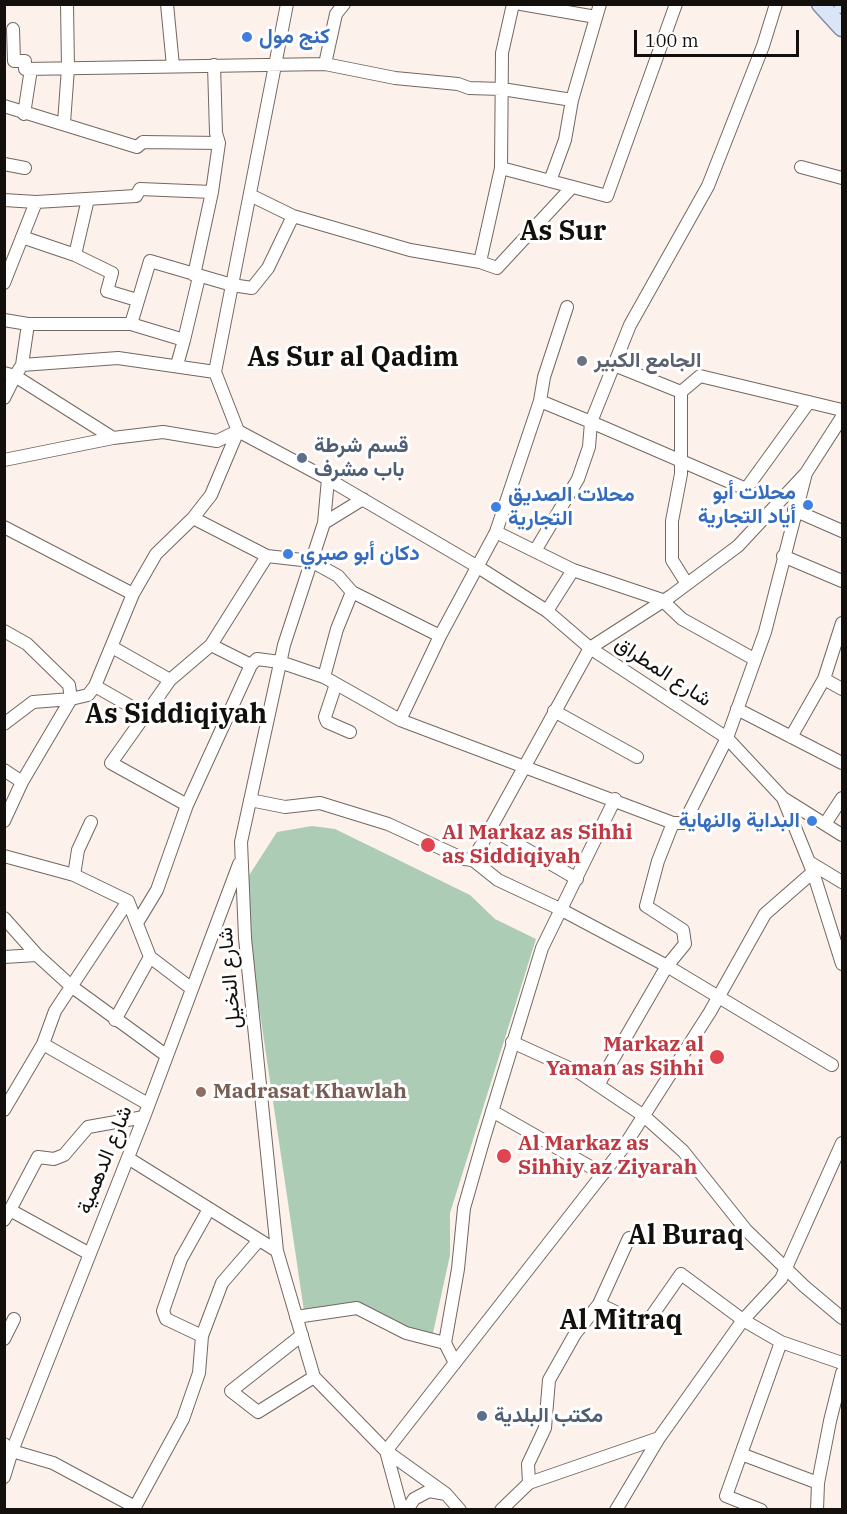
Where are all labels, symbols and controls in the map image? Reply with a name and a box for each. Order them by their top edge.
scale bar [637,18,802,56]
place label: كنج مول [259,24,330,50]
text: 100 m [645,29,699,52]
marker: كنج مول [240,30,254,44]
district label: As Sur [520,216,606,248]
district label: As Sur al Qadim [247,342,459,374]
place label: الجامع الكبير [594,348,701,374]
marker: الجامع الكبير [575,354,589,368]
place label: قسم شرطة باب مشرف [314,433,408,483]
marker: قسم شرطة باب مشرف [295,451,309,465]
place label: محلات أبو أياد التجارية [698,480,796,530]
place label: محلات الصديق التجارية [508,482,635,532]
marker: محلات أبو أياد التجارية [801,498,815,512]
marker: محلات الصديق التجارية [489,500,503,514]
place label: دكان أبو صبري [300,541,420,567]
marker: دكان أبو صبري [281,547,295,561]
street label: شارع المطراق [610,631,716,713]
district label: As Siddiqiyah [85,699,267,731]
place label: البداية والنهاية [679,808,800,834]
marker: البداية والنهاية [805,814,819,828]
place label: Al Markaz as Sihhi as Siddiqiyah [442,820,632,870]
marker: Al Markaz as Sihhi as Siddiqiyah [419,836,437,854]
street label: شارع النخيل [213,926,247,1030]
place label: Markaz al Yaman as Sihhi [546,1032,704,1082]
marker: Markaz al Yaman as Sihhi [708,1048,726,1066]
place label: Madrasat Khawlah [213,1079,407,1105]
marker: Madrasat Khawlah [194,1085,208,1099]
street label: شارع الدهمية [72,1102,138,1218]
place label: Al Markaz as Sihhiy az Ziyarah [518,1131,698,1181]
marker: Al Markaz as Sihhiy az Ziyarah [495,1147,513,1165]
district label: Al Buraq [628,1220,744,1252]
district label: Al Mitraq [560,1305,682,1337]
place label: مكتب البلدية [494,1403,603,1429]
marker: مكتب البلدية [475,1409,489,1423]

